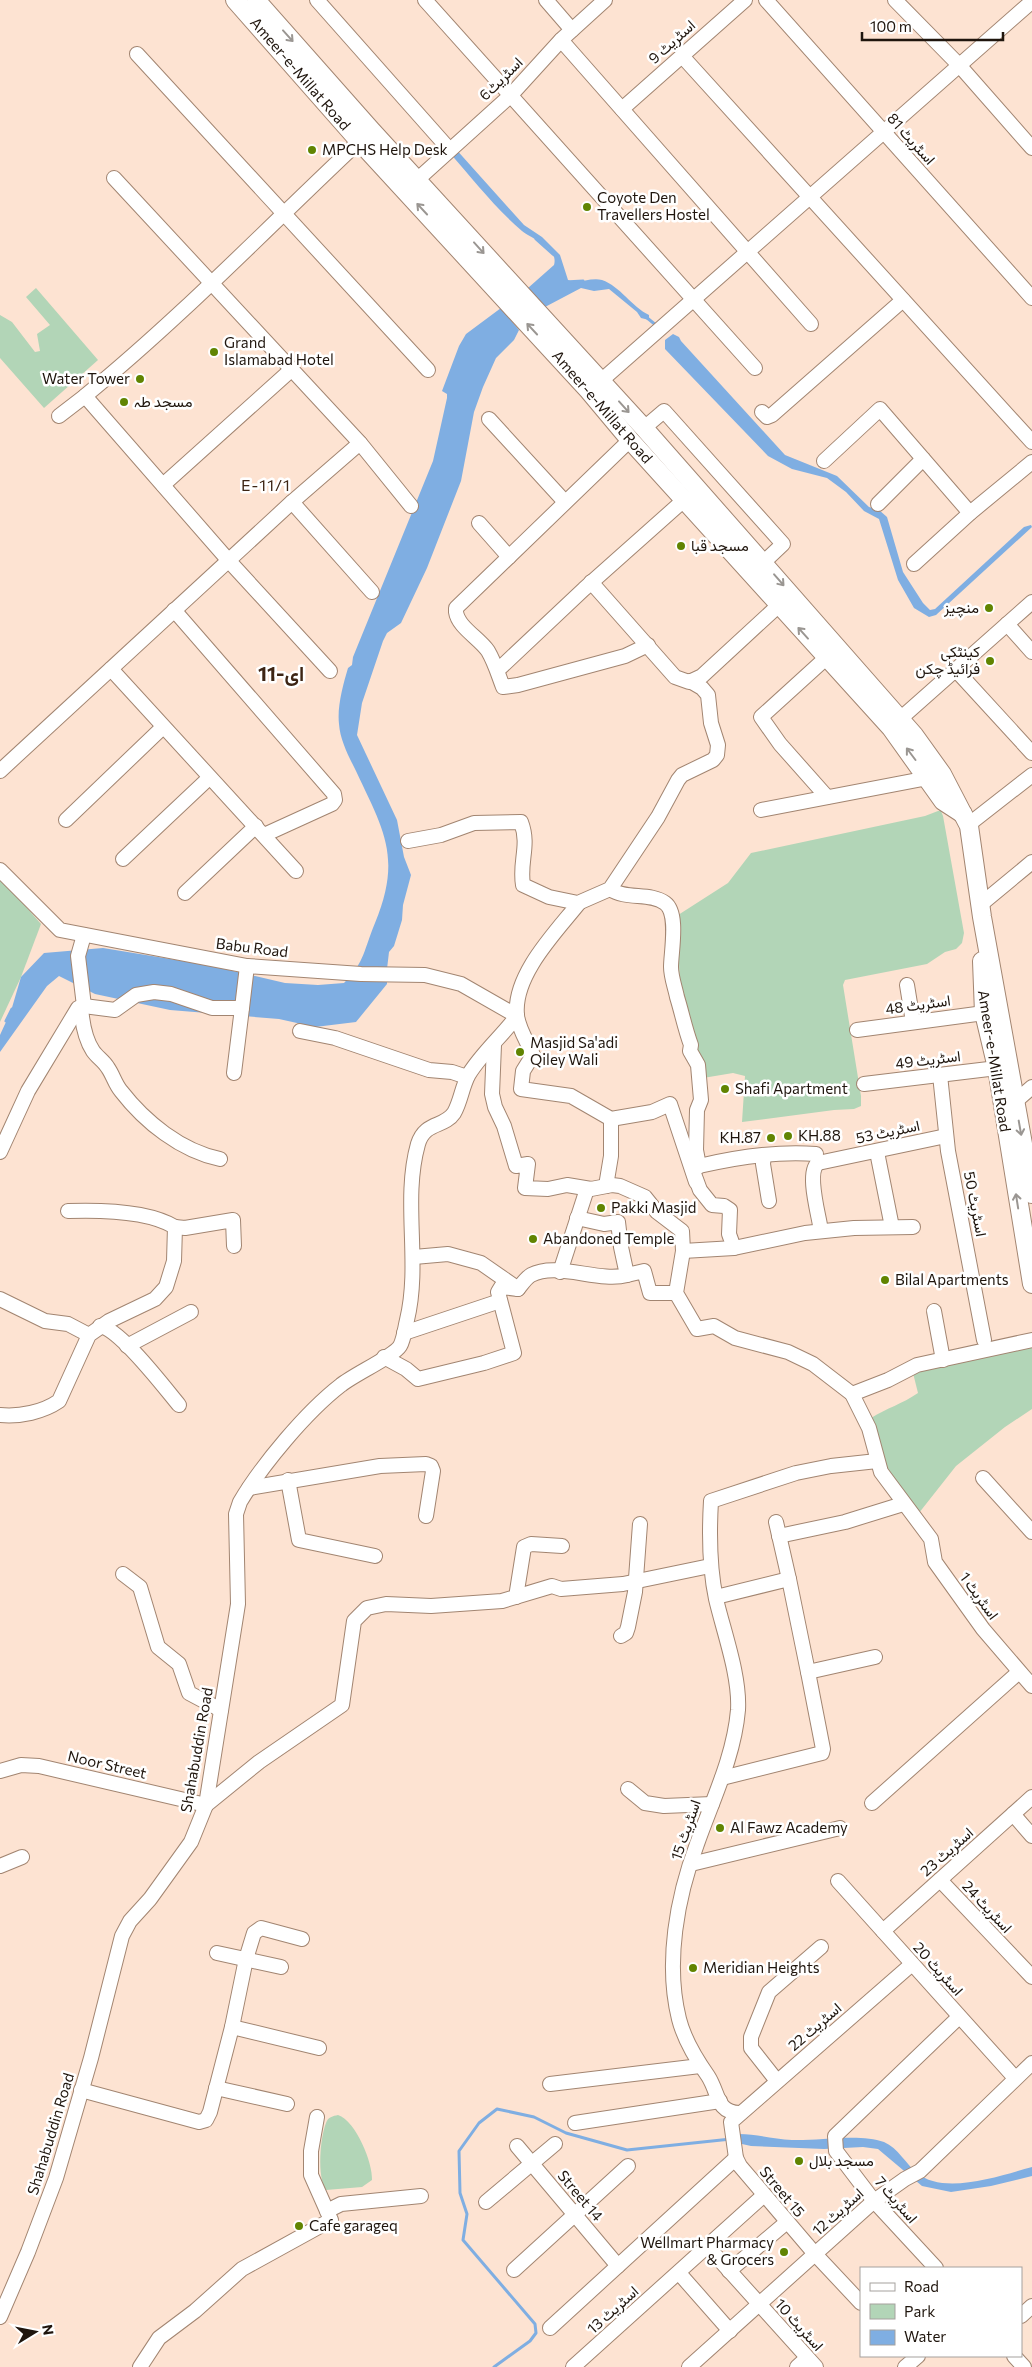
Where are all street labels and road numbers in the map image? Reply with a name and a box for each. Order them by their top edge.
street label: Ameer-e-Millat Road [247,13,355,133]
street label: اسٹریٹ 9 [644,16,699,68]
street label: اسٹریٹ6 [475,53,526,104]
street label: اسٹریٹ 81 [883,109,940,169]
street label: Ameer-e-Millat Road [549,346,657,466]
street label: Babu Road [215,934,289,960]
street label: Ameer-e-Millat Road [975,989,1015,1133]
street label: اسٹریٹ 48 [884,991,952,1018]
street label: اسٹریٹ 49 [894,1046,962,1073]
street label: اسٹریٹ 53 [854,1115,922,1148]
street label: اسٹریٹ 50 [960,1170,991,1238]
street label: اسٹریٹ 1 [956,1568,1003,1623]
street label: Shahabuddin Road [176,1686,216,1814]
street label: Noor Street [66,1746,148,1782]
street label: اسٹریٹ 15 [666,1797,705,1863]
street label: اسٹریٹ 23 [916,1823,977,1880]
street label: اسٹریٹ 24 [958,1877,1016,1937]
street label: اسٹریٹ 20 [909,1938,967,1999]
street label: اسٹریٹ 22 [784,1998,845,2055]
street label: Shahabuddin Road [23,2071,77,2197]
street label: Street 15 [756,2162,809,2220]
street label: Street 14 [554,2166,607,2224]
street label: اسٹریٹ 7 [871,2172,922,2227]
street label: اسٹریٹ 12 [808,2184,867,2240]
street label: اسٹریٹ 13 [583,2282,642,2338]
street label: اسٹریٹ 10 [771,2295,828,2355]

